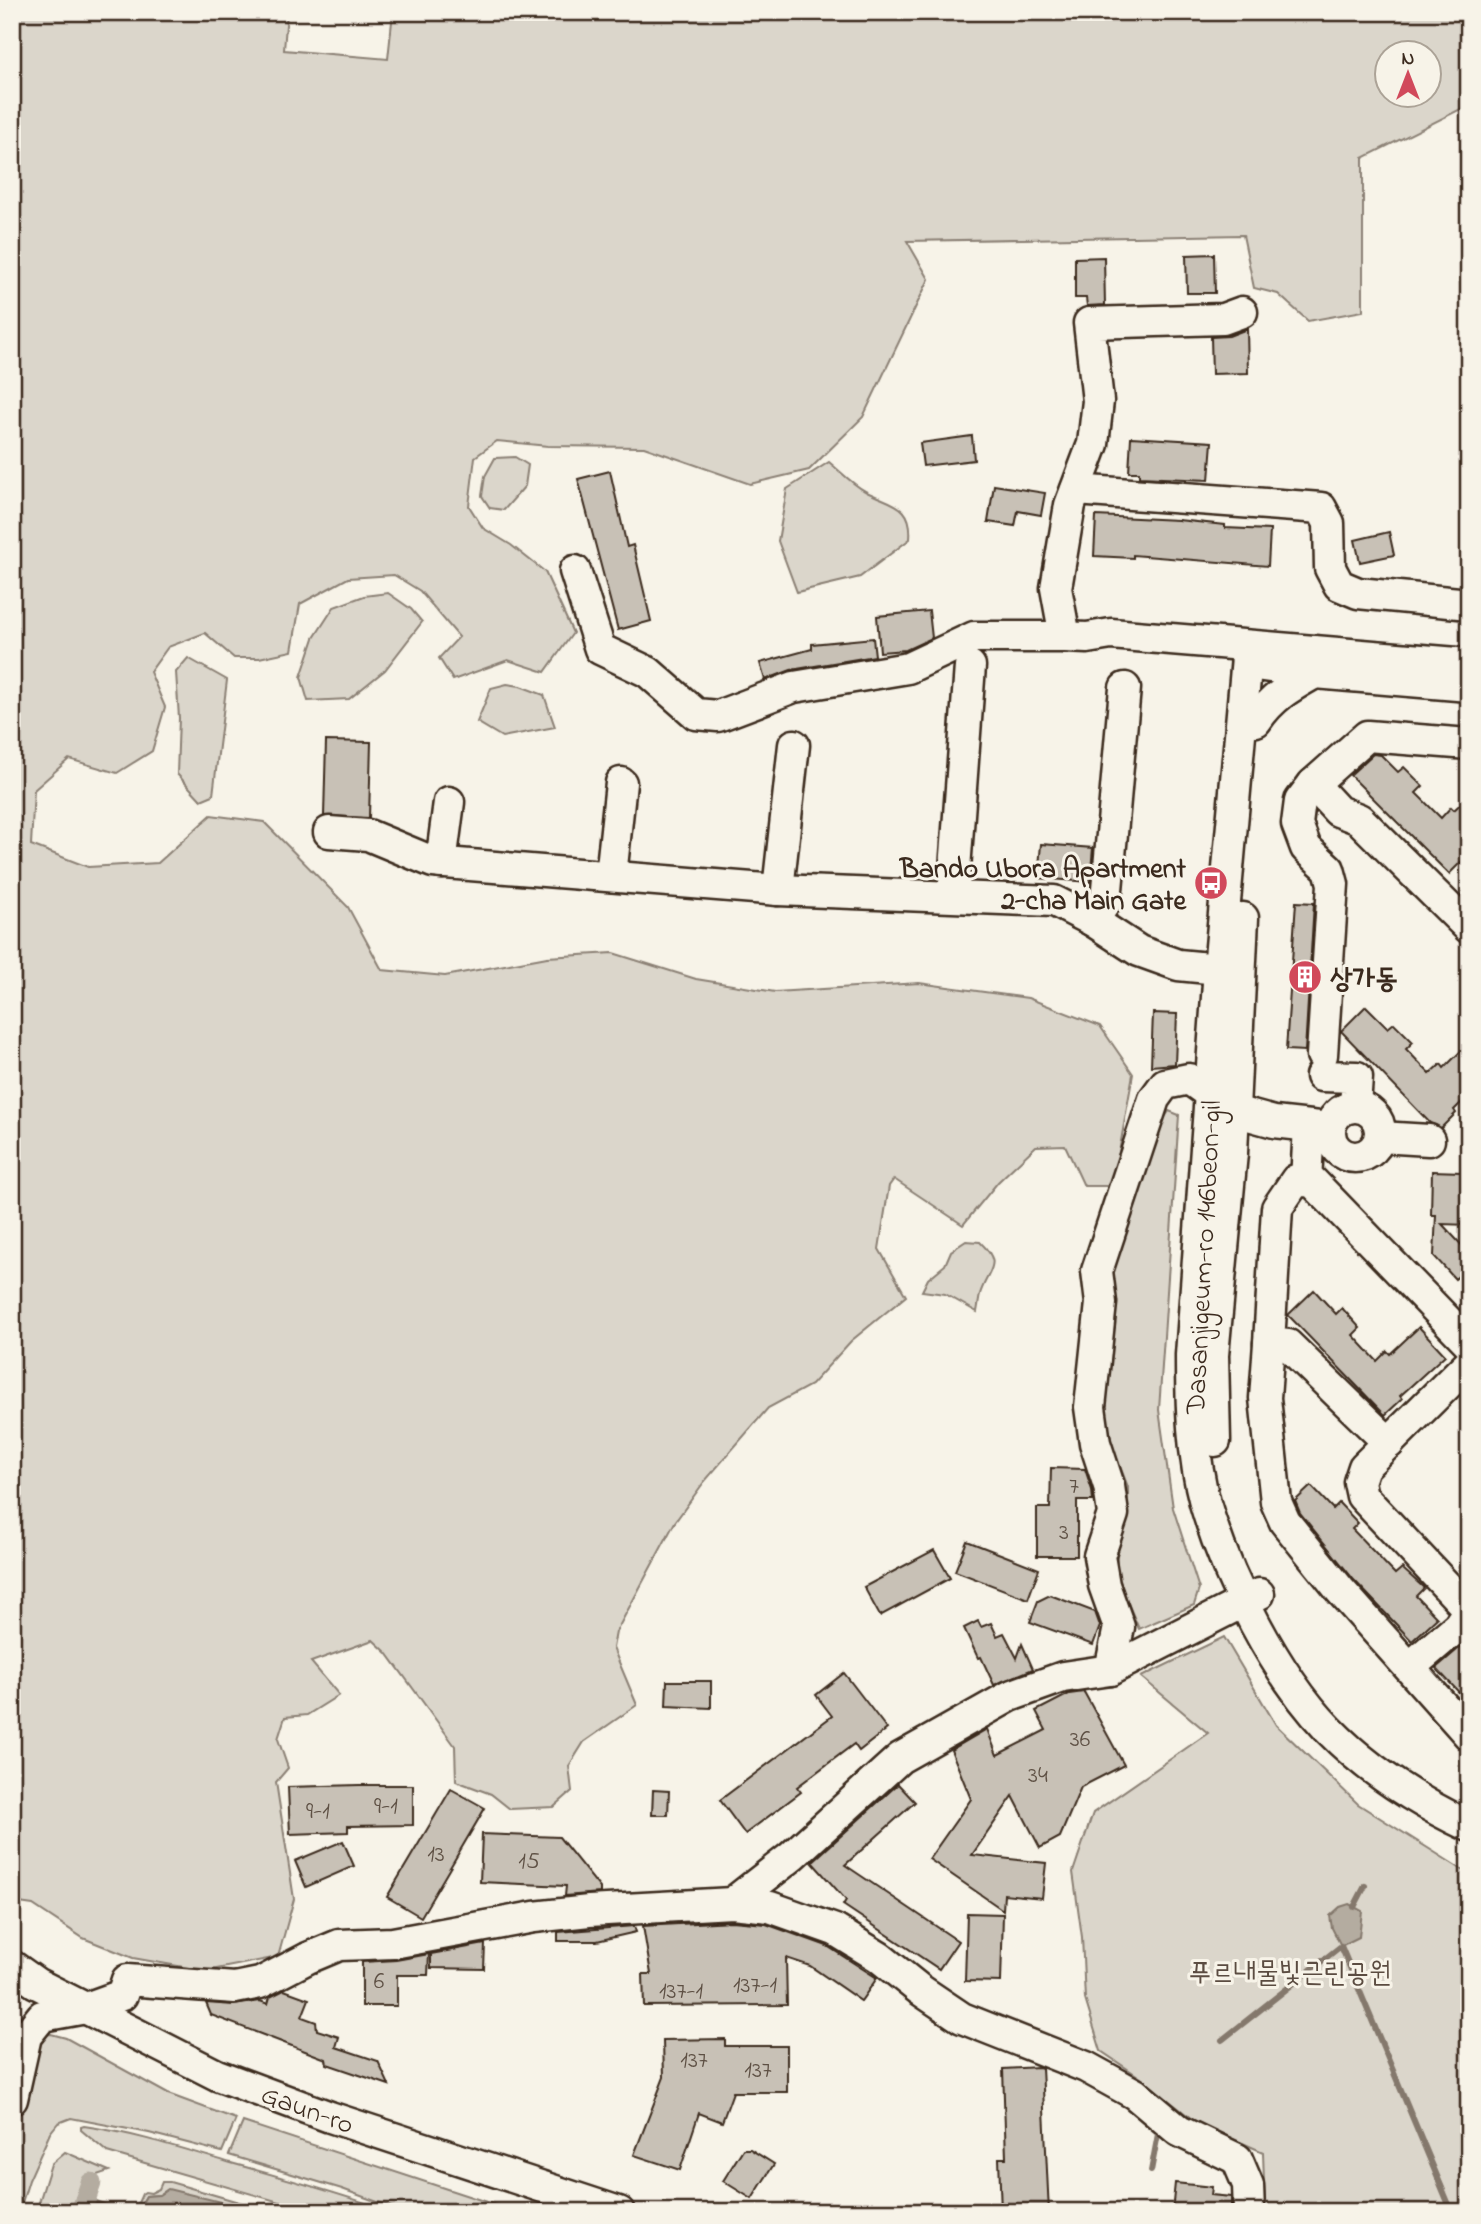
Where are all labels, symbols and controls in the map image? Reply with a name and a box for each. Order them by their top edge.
north arrow [1372,38,1442,108]
text: N [1402,46,1415,73]
place label: Bando Ubora Apartment 2-cha Main Gate [898,850,1187,923]
bus stop icon: Bando Ubora Apartment 2-cha Main Gate [1192,864,1230,902]
building icon: 상가동 [1286,958,1324,996]
place label: 상가동 [1330,960,1398,1001]
street label: Dasanjigeum-ro 146beon-gil [1177,1099,1234,1416]
house number: 7 [1069,1470,1079,1505]
house number: 3 [1059,1516,1069,1551]
house number: 36 [1070,1723,1091,1758]
house number: 34 [1028,1759,1048,1794]
house number: 9-1 [374,1790,398,1825]
house number: 9-1 [306,1795,330,1830]
house number: 13 [427,1838,445,1873]
house number: 15 [518,1845,540,1880]
park label: 푸르내물빛근린공원 [1189,1954,1391,1995]
house number: 6 [374,1965,385,2000]
house number: 137-1 [733,1969,777,2004]
house number: 137-1 [659,1975,703,2010]
house number: 137 [680,2044,708,2079]
house number: 137 [744,2054,772,2089]
street label: Gaun-ro [255,2076,359,2147]

